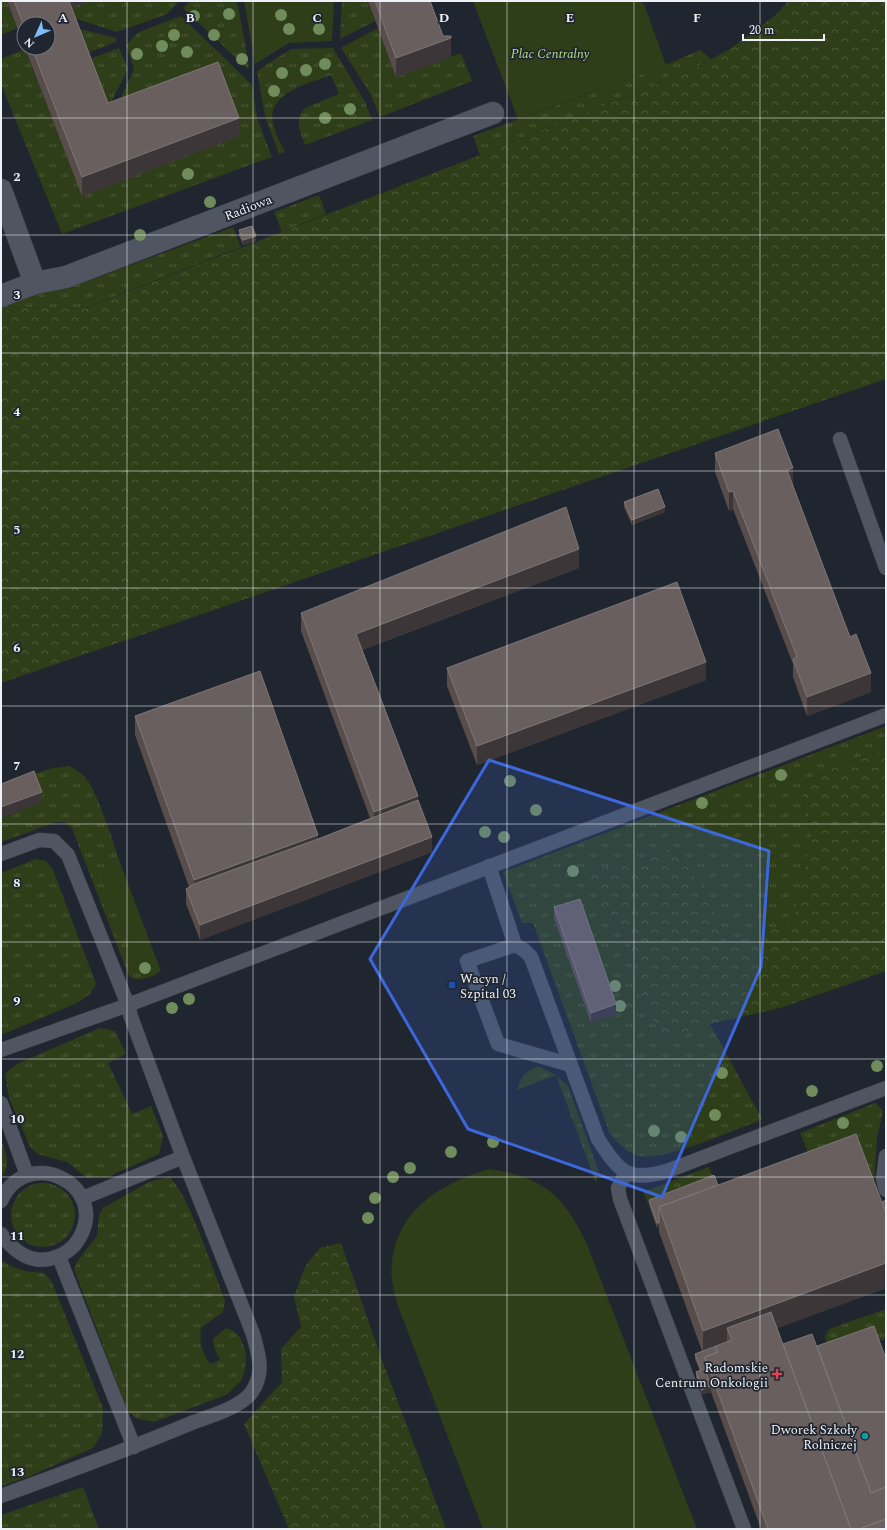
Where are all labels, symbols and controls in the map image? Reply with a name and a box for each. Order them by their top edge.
text: A [58,8,68,28]
text: B [185,8,195,28]
text: C [312,8,322,28]
text: D [439,8,449,28]
text: E [566,8,575,28]
text: F [693,8,701,28]
north arrow [16,16,56,56]
scale bar [743,16,824,42]
text: 20 m [749,21,774,40]
text: N [20,34,38,52]
park label: Plac Centralny [511,44,590,64]
text: 2 [13,167,21,187]
street label: Radiowa [222,189,276,226]
text: 3 [13,285,21,305]
text: 4 [13,402,21,422]
text: 5 [13,520,21,540]
text: 6 [13,638,21,658]
text: 7 [13,756,21,776]
text: 8 [13,873,21,893]
place label: Wacyn / Szpital 03 [460,969,516,1004]
marker: Wacyn / Szpital 03 [447,980,457,990]
text: 9 [13,991,21,1011]
text: 10 [10,1109,24,1129]
text: 11 [10,1226,24,1246]
text: 12 [10,1344,24,1364]
place label: Radomskie Centrum Onkologii [655,1358,768,1393]
marker: Radomskie Centrum Onkologii [771,1368,783,1380]
place label: Dworek Szkoły Rolniczej [771,1420,858,1455]
marker: Dworek Szkoły Rolniczej [860,1431,870,1441]
text: 13 [10,1462,24,1482]

